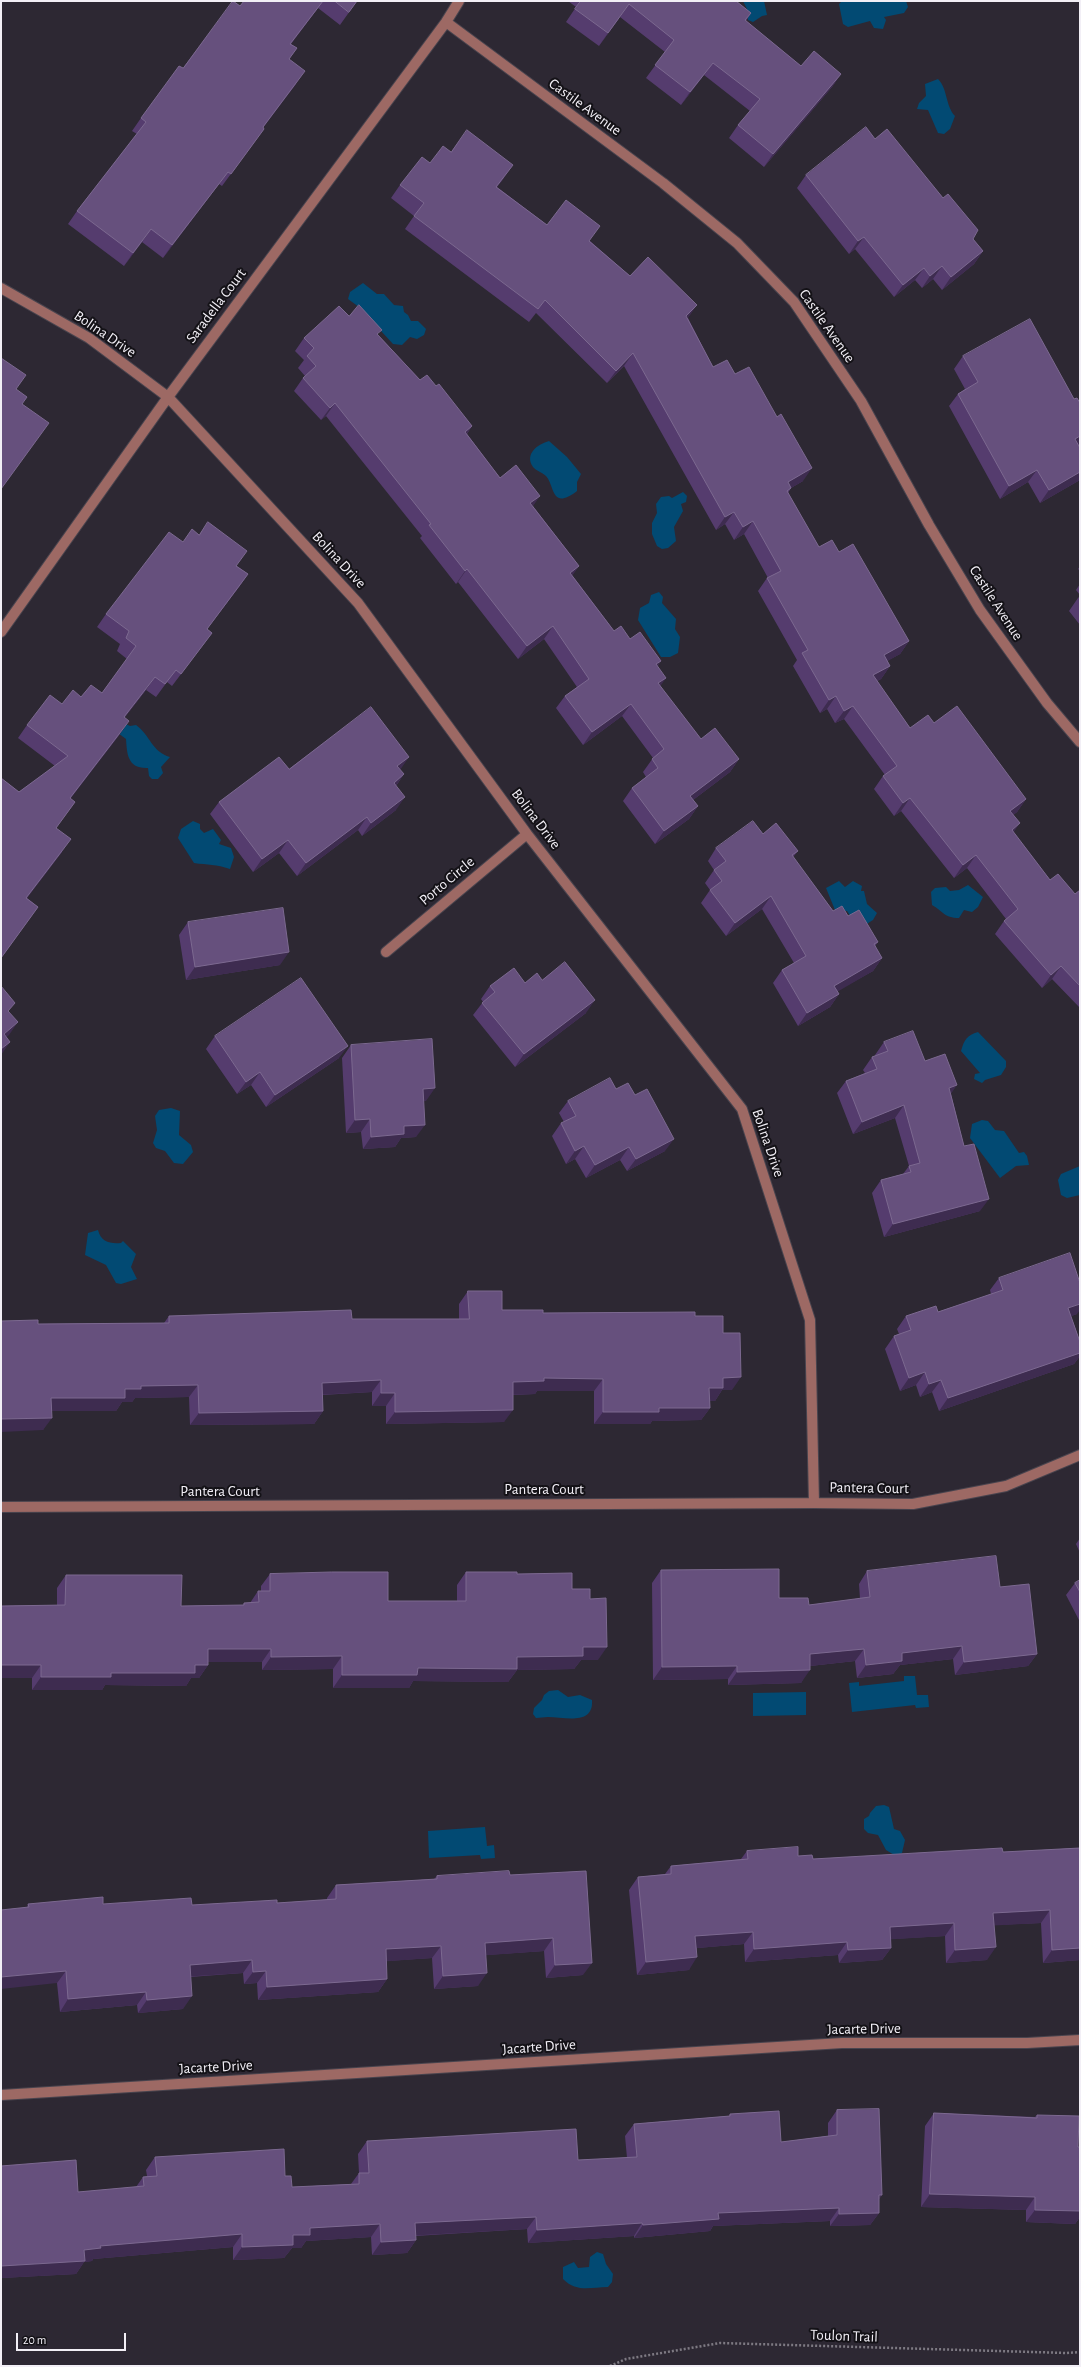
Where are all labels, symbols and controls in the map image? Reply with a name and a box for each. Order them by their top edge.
street label: Castile Avenue [545,75,625,139]
street label: Saradella Court [182,265,250,347]
street label: Castile Avenue [795,286,859,366]
street label: Bolina Drive [71,307,139,361]
street label: Bolina Drive [308,528,370,592]
street label: Castile Avenue [965,562,1027,644]
street label: Bolina Drive [507,785,565,853]
street label: Porto Circle [416,853,478,909]
street label: Bolina Drive [748,1107,788,1179]
street label: Pantera Court [829,1478,909,1498]
street label: Pantera Court [504,1480,584,1498]
street label: Pantera Court [180,1482,260,1500]
street label: Jacarte Drive [827,2019,901,2039]
street label: Jacarte Drive [502,2035,576,2059]
street label: Jacarte Drive [179,2056,253,2078]
scale bar [18,2325,128,2351]
street label: Toulon Trail [810,2326,878,2346]
text: 20 m [23,2334,46,2346]

